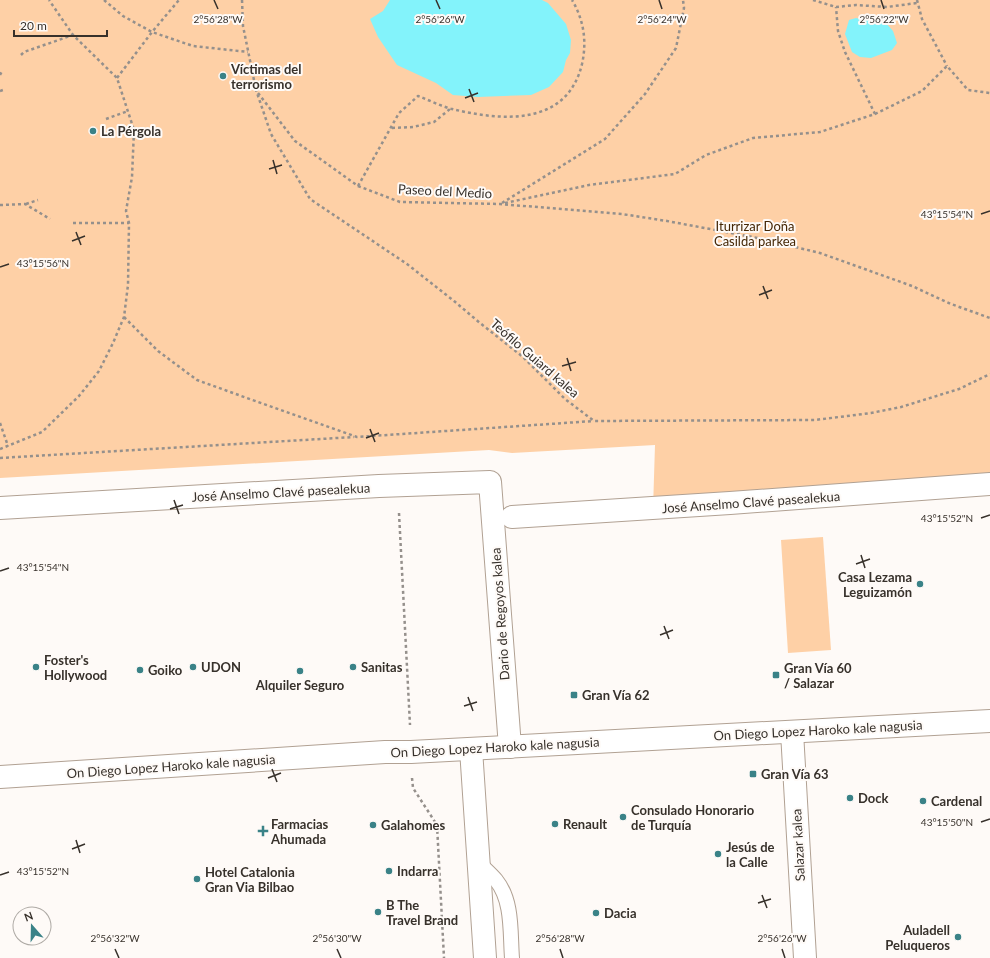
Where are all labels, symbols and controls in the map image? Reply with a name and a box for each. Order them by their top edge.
scale bar [14,12,107,38]
text: 2°56'28"W [193,13,243,25]
text: 2°56'26"W [415,13,465,25]
text: 2°56'24"W [637,13,687,25]
text: 2°56'22"W [859,13,909,25]
text: 20 m [20,18,47,33]
place label: Víctimas del terrorismo [230,61,302,92]
marker: Víctimas del terrorismo [218,71,228,81]
place label: La Pérgola [101,123,161,139]
marker: La Pérgola [88,126,98,136]
street label: Paseo del Medio [397,181,493,201]
text: 43°15'54"N [921,208,973,220]
park label: Iturrizar Doña Casilda parkea [714,218,796,249]
text: 43°15'56"N [17,257,69,269]
street label: Teófilo Guiard kalea [487,315,583,401]
street label: José Anselmo Clavé pasealekua [191,479,371,505]
street label: José Anselmo Clavé pasealekua [661,488,841,516]
text: 43°15'52"N [921,512,973,524]
street label: Dario de Regoyos kalea [487,547,513,681]
text: 43°15'54"N [17,561,69,573]
place label: Casa Lezama Leguizamón [838,569,912,600]
marker: Casa Lezama Leguizamón [915,579,925,589]
place label: Foster's Hollywood [44,652,107,683]
place label: UDON [201,659,241,675]
place label: Sanitas [361,659,403,675]
place label: Gran Vía 60 / Salazar [784,660,852,691]
marker: Foster's Hollywood [31,662,41,672]
place label: Goiko [148,662,183,678]
marker: UDON [188,662,198,672]
marker: Sanitas [348,662,358,672]
marker: Goiko [135,665,145,675]
marker: Alquiler Seguro [295,666,305,676]
marker: Gran Vía 60 / Salazar [771,670,781,680]
place label: Alquiler Seguro [255,677,345,693]
place label: Gran Vía 62 [582,687,650,703]
marker: Gran Vía 62 [569,690,579,700]
street label: On Diego Lopez Haroko kale nagusia [713,717,923,743]
street label: On Diego Lopez Haroko kale nagusia [390,734,600,760]
street label: On Diego Lopez Haroko kale nagusia [66,751,276,781]
place label: Gran Vía 63 [761,766,829,782]
marker: Gran Vía 63 [748,769,758,779]
place label: Dock [858,790,889,806]
marker: Dock [845,793,855,803]
place label: Cardenal [931,793,982,809]
marker: Cardenal [918,796,928,806]
place label: Consulado Honorario de Turquía [631,802,755,833]
street label: Salazar kalea [788,808,808,882]
marker: Consulado Honorario de Turquía [618,812,628,822]
place label: Farmacias Ahumada [270,816,329,847]
place label: Renault [563,816,607,832]
text: 43°15'50"N [921,816,973,828]
place label: Galahomes [381,817,445,833]
marker: Renault [550,819,560,829]
marker: Galahomes [368,820,378,830]
marker: Farmacias Ahumada [258,826,268,836]
place label: Jesús de la Calle [726,839,775,870]
marker: Jesús de la Calle [713,849,723,859]
place label: Indarra [397,863,438,879]
place label: Hotel Catalonia Gran Via Bilbao [205,864,295,895]
text: 43°15'52"N [17,865,69,877]
marker: Indarra [384,866,394,876]
marker: Hotel Catalonia Gran Via Bilbao [192,874,202,884]
place label: B The Travel Brand [386,897,458,928]
place label: Dacia [604,905,637,921]
north arrow [12,906,52,946]
marker: B The Travel Brand [373,907,383,917]
marker: Dacia [591,908,601,918]
text: N [22,909,35,924]
place label: Auladell Peluqueros [885,922,950,953]
text: 2°56'32"W [90,932,140,944]
text: 2°56'30"W [312,932,362,944]
text: 2°56'28"W [535,932,585,944]
text: 2°56'26"W [757,932,807,944]
marker: Auladell Peluqueros [953,932,963,942]

